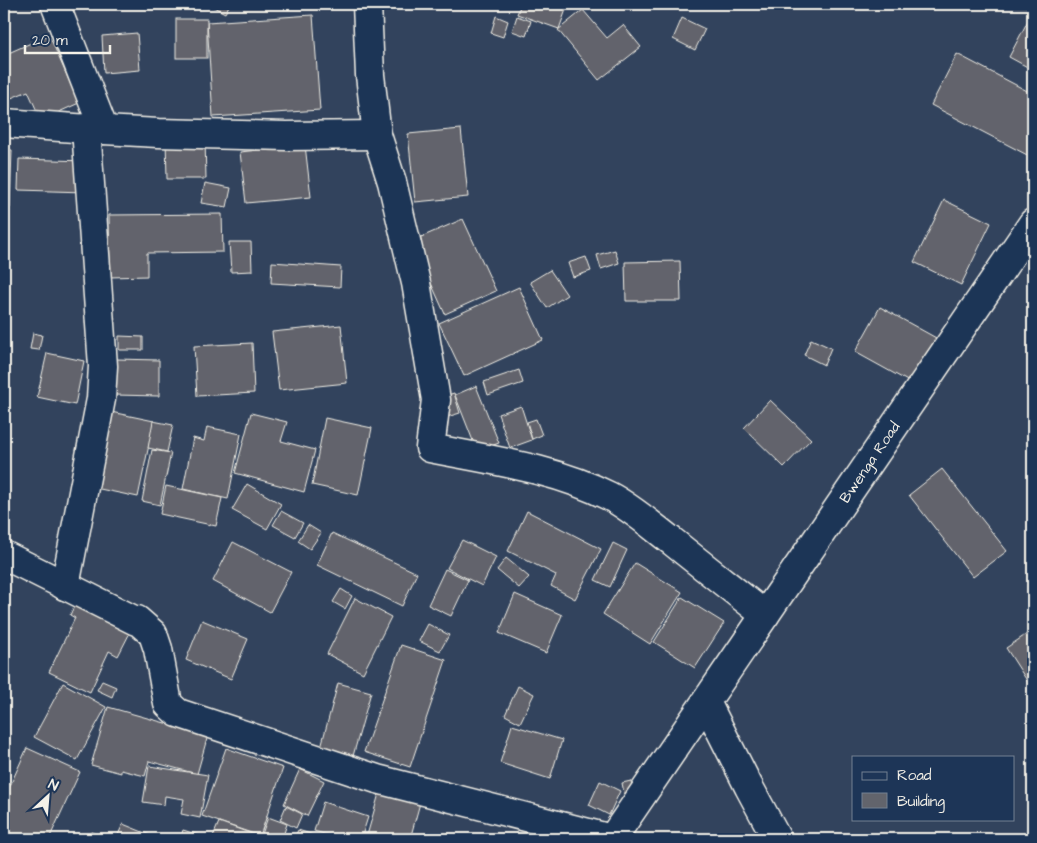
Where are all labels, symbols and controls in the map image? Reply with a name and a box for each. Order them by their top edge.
scale bar [25,22,110,54]
text: 20 m [32,30,68,51]
street label: Bwenga Road [835,417,905,507]
legend [852,756,1014,820]
text: Road [897,765,932,786]
north arrow [22,770,72,820]
text: N [45,774,62,796]
text: Building [897,791,945,813]

